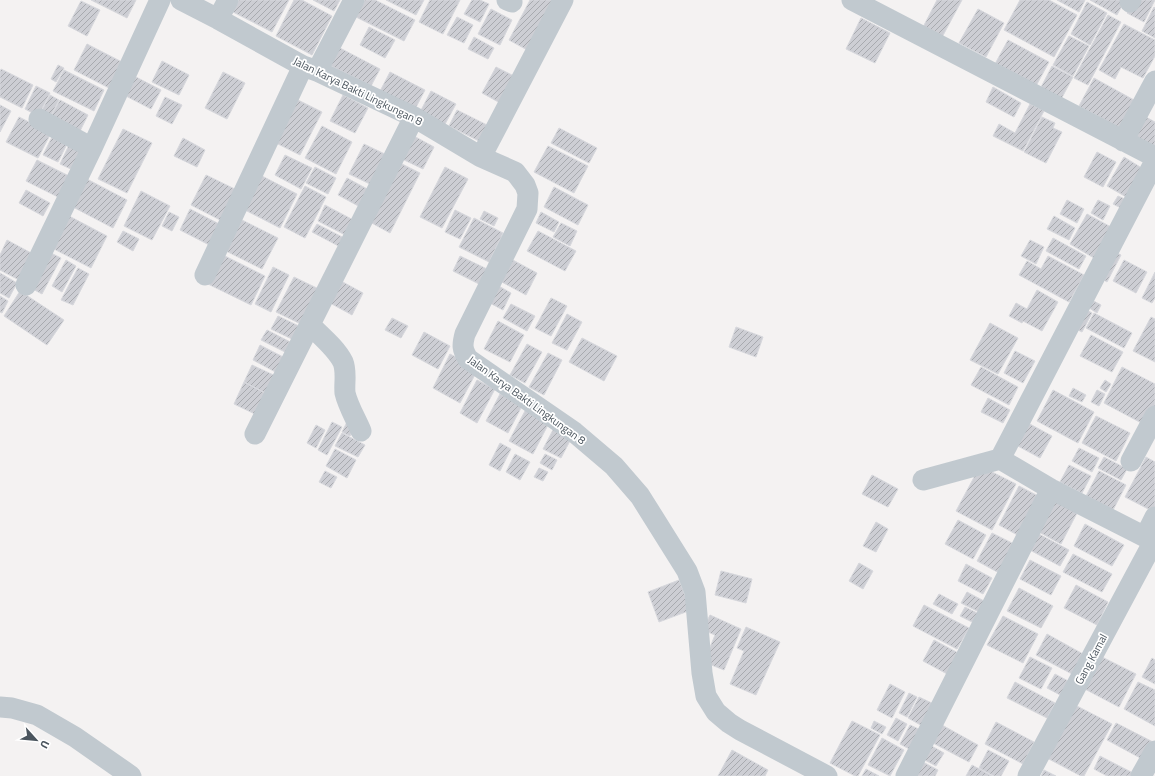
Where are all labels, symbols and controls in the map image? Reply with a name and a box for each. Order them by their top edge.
street label: Jalan Karya Bakti Lingkungan 8 [291,53,425,129]
street label: Jalan Karya Bakti Lingkungan 8 [465,352,589,448]
street label: Gang Kamal [1071,631,1111,687]
north arrow [16,720,56,760]
text: U [36,738,54,751]

